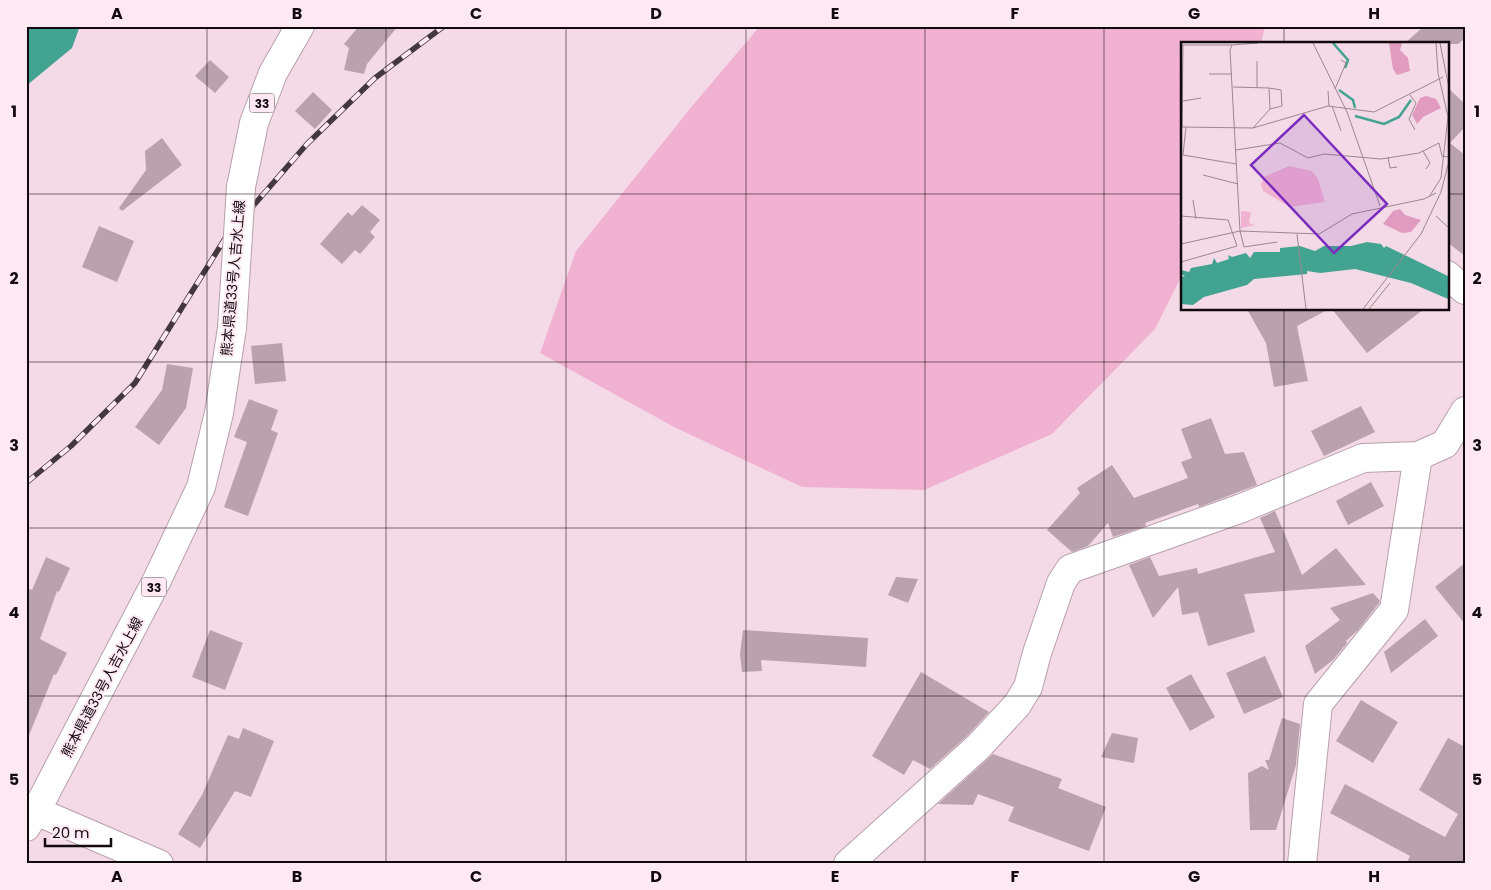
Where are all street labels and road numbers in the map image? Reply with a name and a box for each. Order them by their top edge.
road number: 33 [250,94,274,112]
street label: 熊本県道33号人吉水上線 [216,199,250,357]
road number: 33 [142,578,166,596]
street label: 熊本県道33号人吉水上線 [56,613,148,761]

